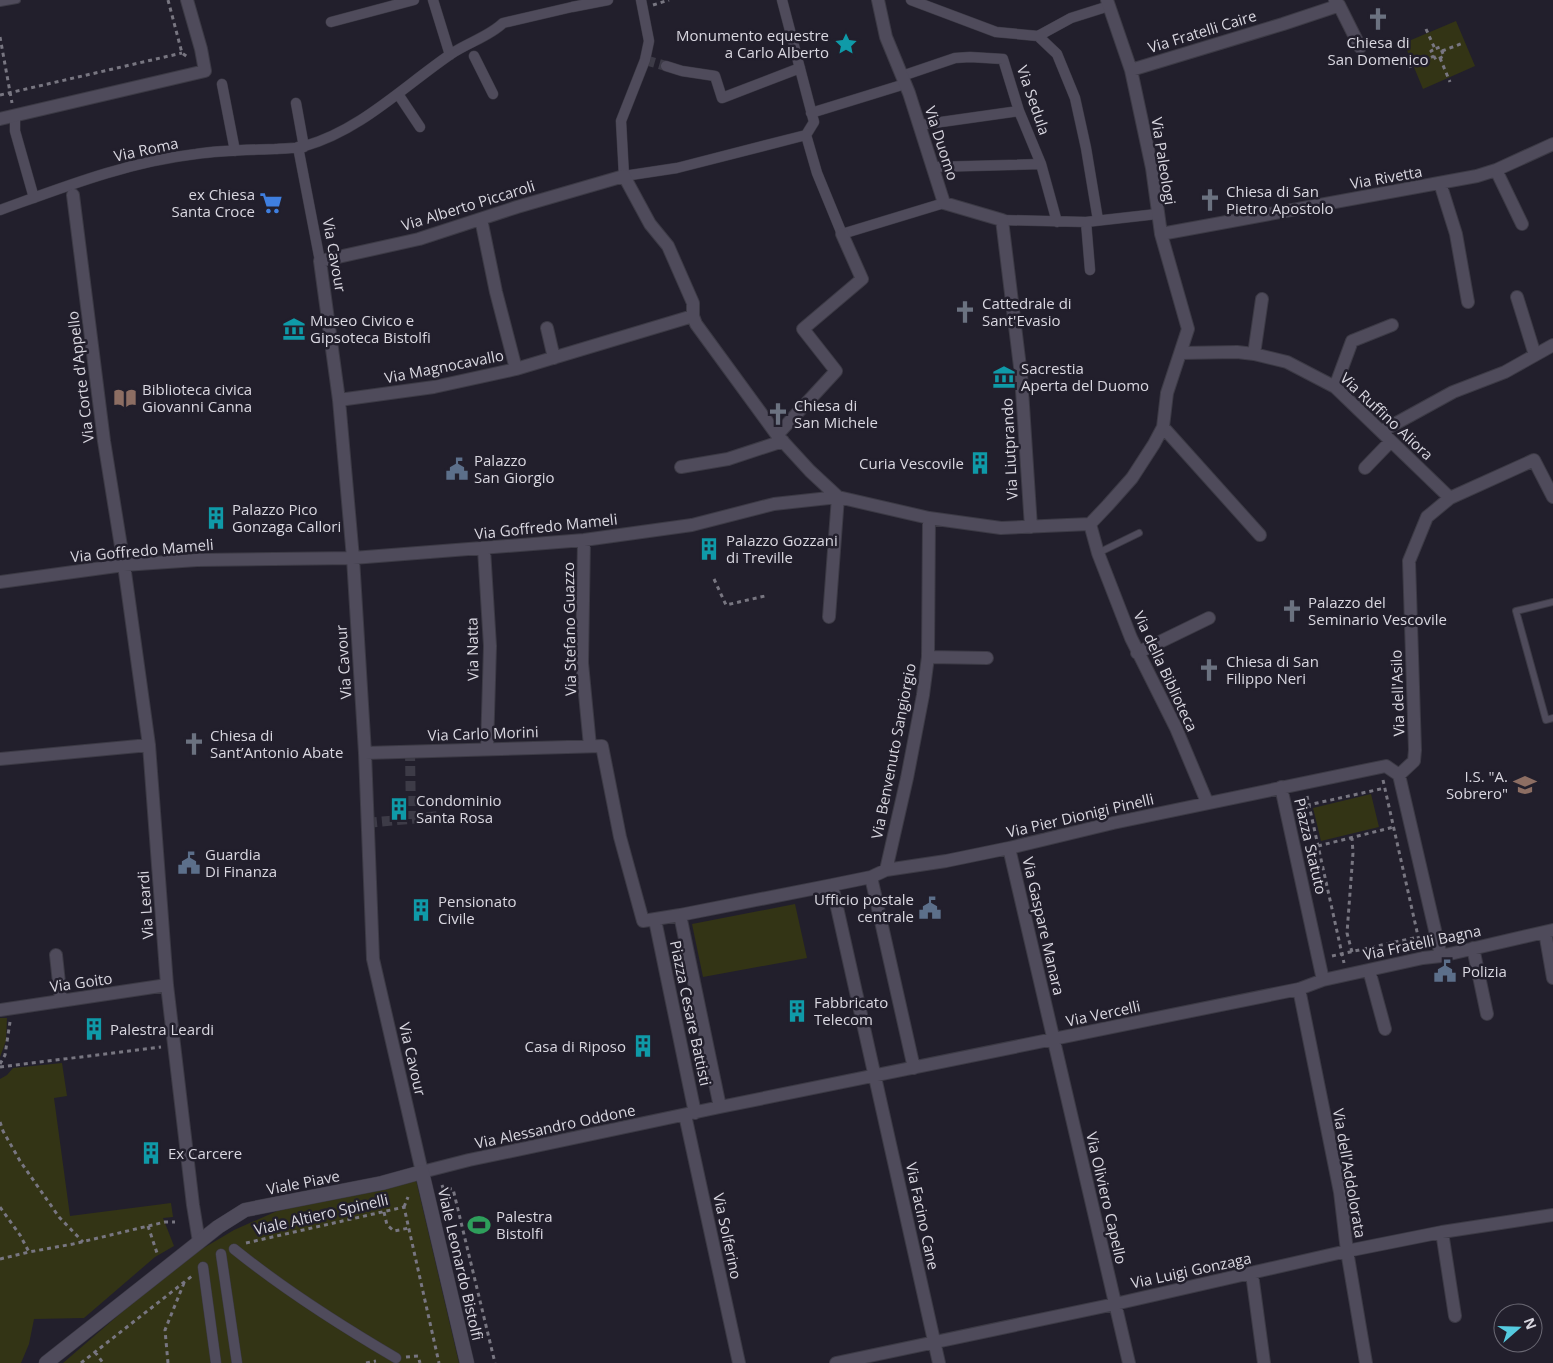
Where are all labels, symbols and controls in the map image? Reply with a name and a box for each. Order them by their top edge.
street label: Via Fratelli Caire [1145,5,1259,57]
church icon: Chiesa di San Domenico [1365,6,1391,32]
place label: Monumento equestre a Carlo Alberto [676,25,829,62]
place icon: Monumento equestre a Carlo Alberto [833,31,859,57]
place label: Chiesa di San Domenico [1327,32,1429,69]
street label: Via Sedula [1013,63,1055,137]
street label: Via Duomo [921,103,963,183]
street label: Via Paleologi [1147,116,1181,206]
street label: Via Roma [112,132,180,166]
street label: Via Rivetta [1348,161,1424,193]
street label: Via Alberto Piccaroli [399,175,537,235]
place label: Chiesa di San Pietro Apostolo [1226,181,1334,218]
place label: ex Chiesa Santa Croce [171,184,255,221]
church icon: Chiesa di San Pietro Apostolo [1197,187,1223,213]
supermarket icon: ex Chiesa Santa Croce [258,190,284,216]
street label: Via Cavour [319,217,351,293]
place label: Cattedrale di Sant'Evasio [982,293,1072,330]
church icon: Cattedrale di Sant'Evasio [952,299,978,325]
street label: Via Corte d'Appello [62,310,98,444]
place label: Museo Civico e Gipsoteca Bistolfi [310,310,431,347]
museum icon: Museo Civico e Gipsoteca Bistolfi [281,316,307,342]
street label: Via Magnocavallo [383,345,505,387]
place label: Sacrestia Aperta del Duomo [1021,358,1149,395]
museum icon: Sacrestia Aperta del Duomo [991,364,1017,390]
street label: Via Ruffino Aliora [1336,368,1438,464]
place label: Biblioteca civica Giovanni Canna [142,379,252,416]
library icon: Biblioteca civica Giovanni Canna [112,385,138,411]
place label: Chiesa di San Michele [794,395,878,432]
street label: Via Liutprando [996,397,1022,501]
church icon: Chiesa di San Michele [765,401,791,427]
place label: Palazzo San Giorgio [474,450,554,487]
building icon: Curia Vescovile [967,450,993,476]
place label: Curia Vescovile [859,453,964,473]
public building icon: Palazzo San Giorgio [444,456,470,482]
place label: Palazzo Pico Gonzaga Callori [232,499,341,536]
building icon: Palazzo Pico Gonzaga Callori [203,505,229,531]
street label: Via Goffredo Mameli [474,509,618,543]
place label: Palazzo Gozzani di Treville [726,530,838,567]
street label: Via Goffredo Mameli [70,534,214,566]
building icon: Palazzo Gozzani di Treville [696,536,722,562]
street label: Via Stefano Guazzo [558,562,580,696]
place label: Palazzo del Seminario Vescovile [1308,592,1447,629]
church icon: Palazzo del Seminario Vescovile [1279,598,1305,624]
street label: Via della Biblioteca [1129,607,1203,735]
street label: Via Natta [461,617,483,681]
street label: Via Cavour [330,624,356,700]
street label: Via dell'Asilo [1385,649,1409,737]
place label: Chiesa di San Filippo Neri [1226,651,1319,688]
church icon: Chiesa di San Filippo Neri [1196,657,1222,683]
street label: Via Benvenuto Sangiorgio [866,661,920,841]
street label: Via Carlo Morini [427,721,539,745]
place label: Chiesa di Sant’Antonio Abate [210,725,343,762]
church icon: Chiesa di Sant’Antonio Abate [181,731,207,757]
place label: I.S. "A. Sobrero" [1446,766,1508,803]
school or university icon: I.S. "A. Sobrero" [1512,772,1538,798]
street label: Via Pier Dionigi Pinelli [1004,788,1156,842]
place label: Condominio Santa Rosa [416,790,502,827]
building icon: Condominio Santa Rosa [386,796,412,822]
street label: Piazza Statuto [1290,796,1332,896]
place label: Guardia Di Finanza [205,844,277,881]
public building icon: Guardia Di Finanza [176,850,202,876]
street label: Via Gaspare Manara [1018,855,1070,997]
street label: Via Leardi [133,870,157,940]
place label: Ufficio postale centrale [814,889,914,926]
place label: Pensionato Civile [438,891,517,928]
public building icon: Ufficio postale centrale [917,895,943,921]
building icon: Pensionato Civile [408,897,434,923]
street label: Via Fratelli Bagna [1361,920,1483,964]
street label: Piazza Cesare Battisti [666,939,716,1087]
public building icon: Polizia [1432,958,1458,984]
place label: Polizia [1462,961,1507,981]
street label: Via Goito [48,968,114,996]
place label: Fabbricato Telecom [814,992,888,1029]
street label: Via Vercelli [1064,995,1142,1031]
building icon: Fabbricato Telecom [784,998,810,1024]
building icon: Palestra Leardi [81,1016,107,1042]
place label: Palestra Leardi [110,1019,214,1039]
street label: Via Cavour [395,1020,431,1098]
building icon: Casa di Riposo [630,1033,656,1059]
place label: Casa di Riposo [525,1036,626,1056]
street label: Via Alessandro Oddone [473,1099,637,1153]
street label: Via dell'Addolorata [1329,1107,1371,1239]
street label: Via Oliviero Capello [1082,1130,1132,1266]
building icon: Ex Carcere [138,1140,164,1166]
place label: Ex Carcere [168,1143,242,1163]
street label: Via Facino Cane [902,1160,944,1272]
street label: Viale Piave [265,1165,341,1199]
street label: Viale Leonardo Bistolfi [434,1186,488,1342]
street label: Viale Altiero Spinelli [252,1189,390,1239]
street label: Via Solferino [709,1191,747,1281]
place label: Palestra Bistolfi [496,1206,553,1243]
sports icon: Palestra Bistolfi [466,1212,492,1238]
street label: Via Luigi Gonzaga [1129,1247,1253,1293]
north arrow [1493,1303,1543,1353]
text: N [1520,1315,1542,1332]

